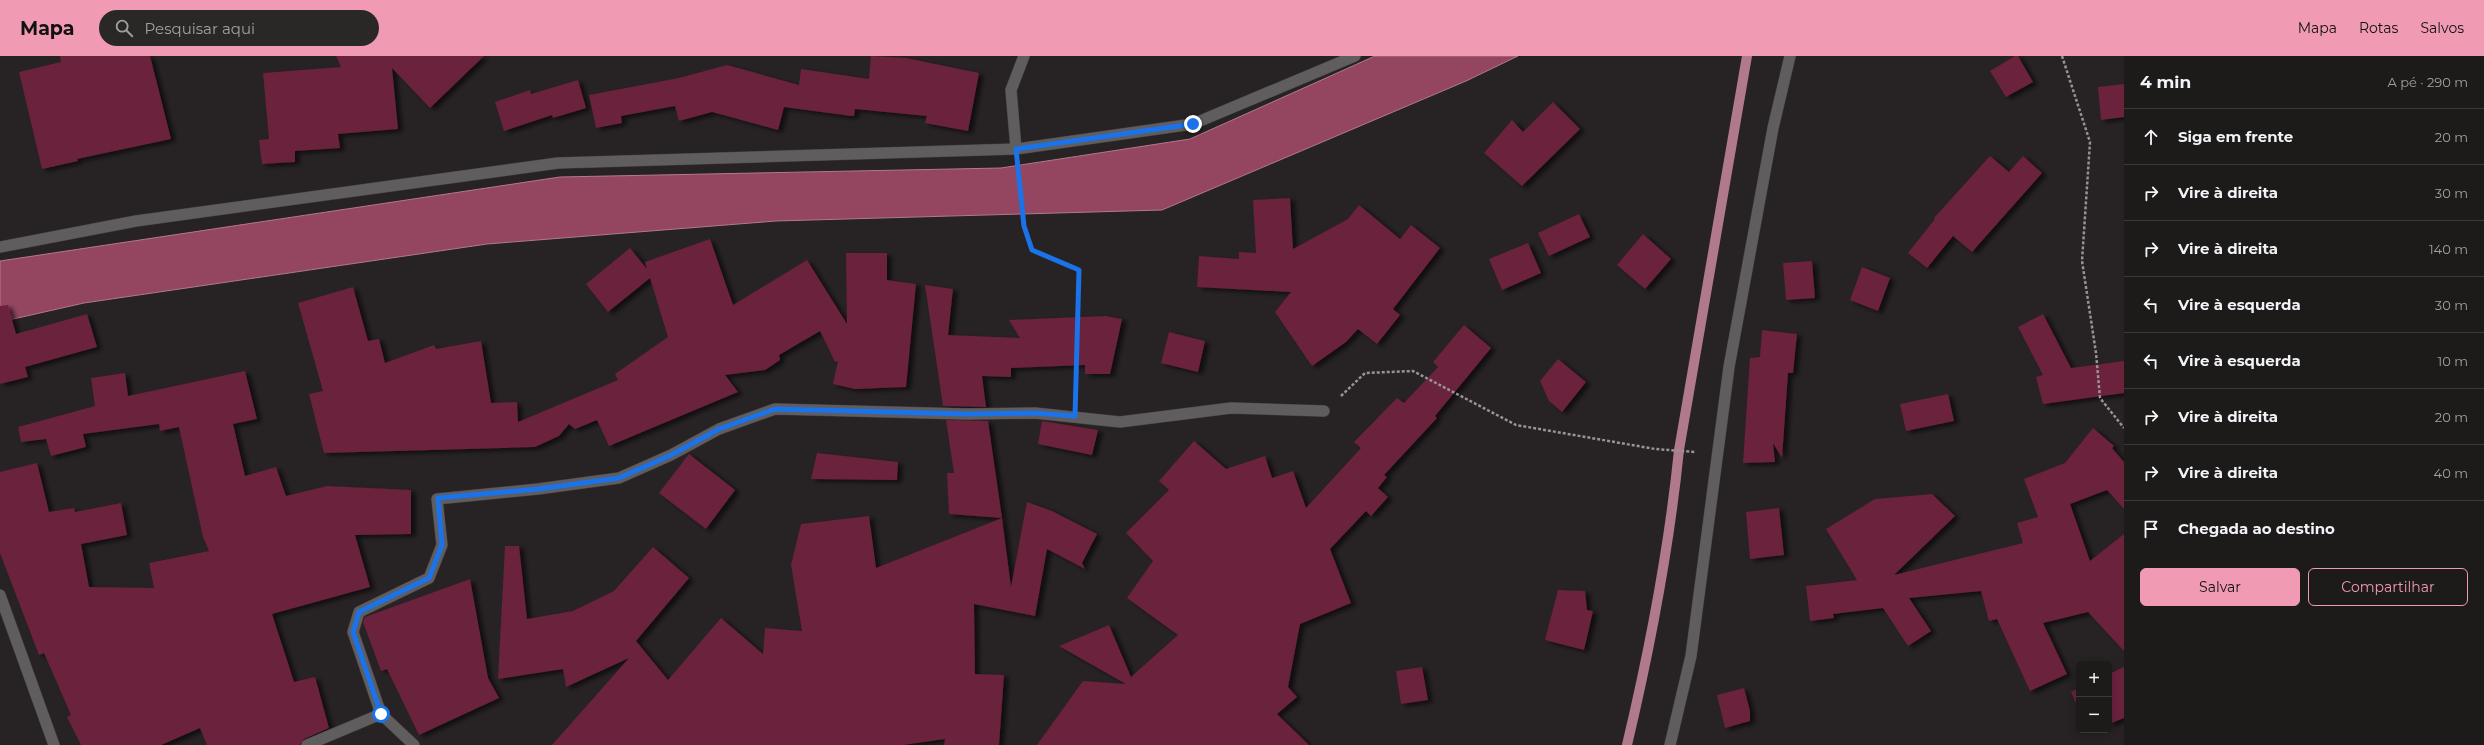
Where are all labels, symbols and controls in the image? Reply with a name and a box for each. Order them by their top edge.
search box [99,10,379,46]
text: Mapa [20,17,75,40]
icon: search [113,17,135,39]
text: Pesquisar aqui [145,19,255,38]
text: Mapa [2298,19,2337,37]
text: Rotas [2359,19,2398,37]
text: Salvos [2420,19,2464,37]
text: 4 min [2140,72,2191,92]
text: A pé · 290 m [2387,74,2468,90]
route end [1184,115,1202,133]
icon: ahead [2140,126,2162,148]
text: Siga em frente [2178,127,2293,146]
text: 20 m [2435,129,2468,145]
icon: right [2140,182,2162,204]
text: Vire à direita [2178,183,2278,202]
text: 30 m [2435,185,2468,201]
icon: right [2140,238,2162,260]
text: Vire à direita [2178,239,2278,258]
text: 140 m [2429,241,2468,257]
icon: left [2140,294,2162,316]
text: Vire à esquerda [2178,295,2301,314]
text: 30 m [2435,297,2468,313]
icon: left [2140,350,2162,372]
text: Vire à esquerda [2178,351,2301,370]
text: 10 m [2438,353,2468,369]
icon: right [2140,406,2162,428]
text: Vire à direita [2178,407,2278,426]
text: 20 m [2435,409,2468,425]
icon: right [2140,462,2162,484]
text: Vire à direita [2178,463,2278,482]
text: 40 m [2434,465,2468,481]
icon: arrive [2140,518,2162,540]
text: Chegada ao destino [2178,519,2335,538]
button: Salvar [2140,568,2300,606]
button: Compartilhar [2308,568,2468,606]
map controls [2076,661,2112,733]
button: + [2076,661,2112,697]
button: − [2076,697,2112,733]
route start [372,705,390,723]

